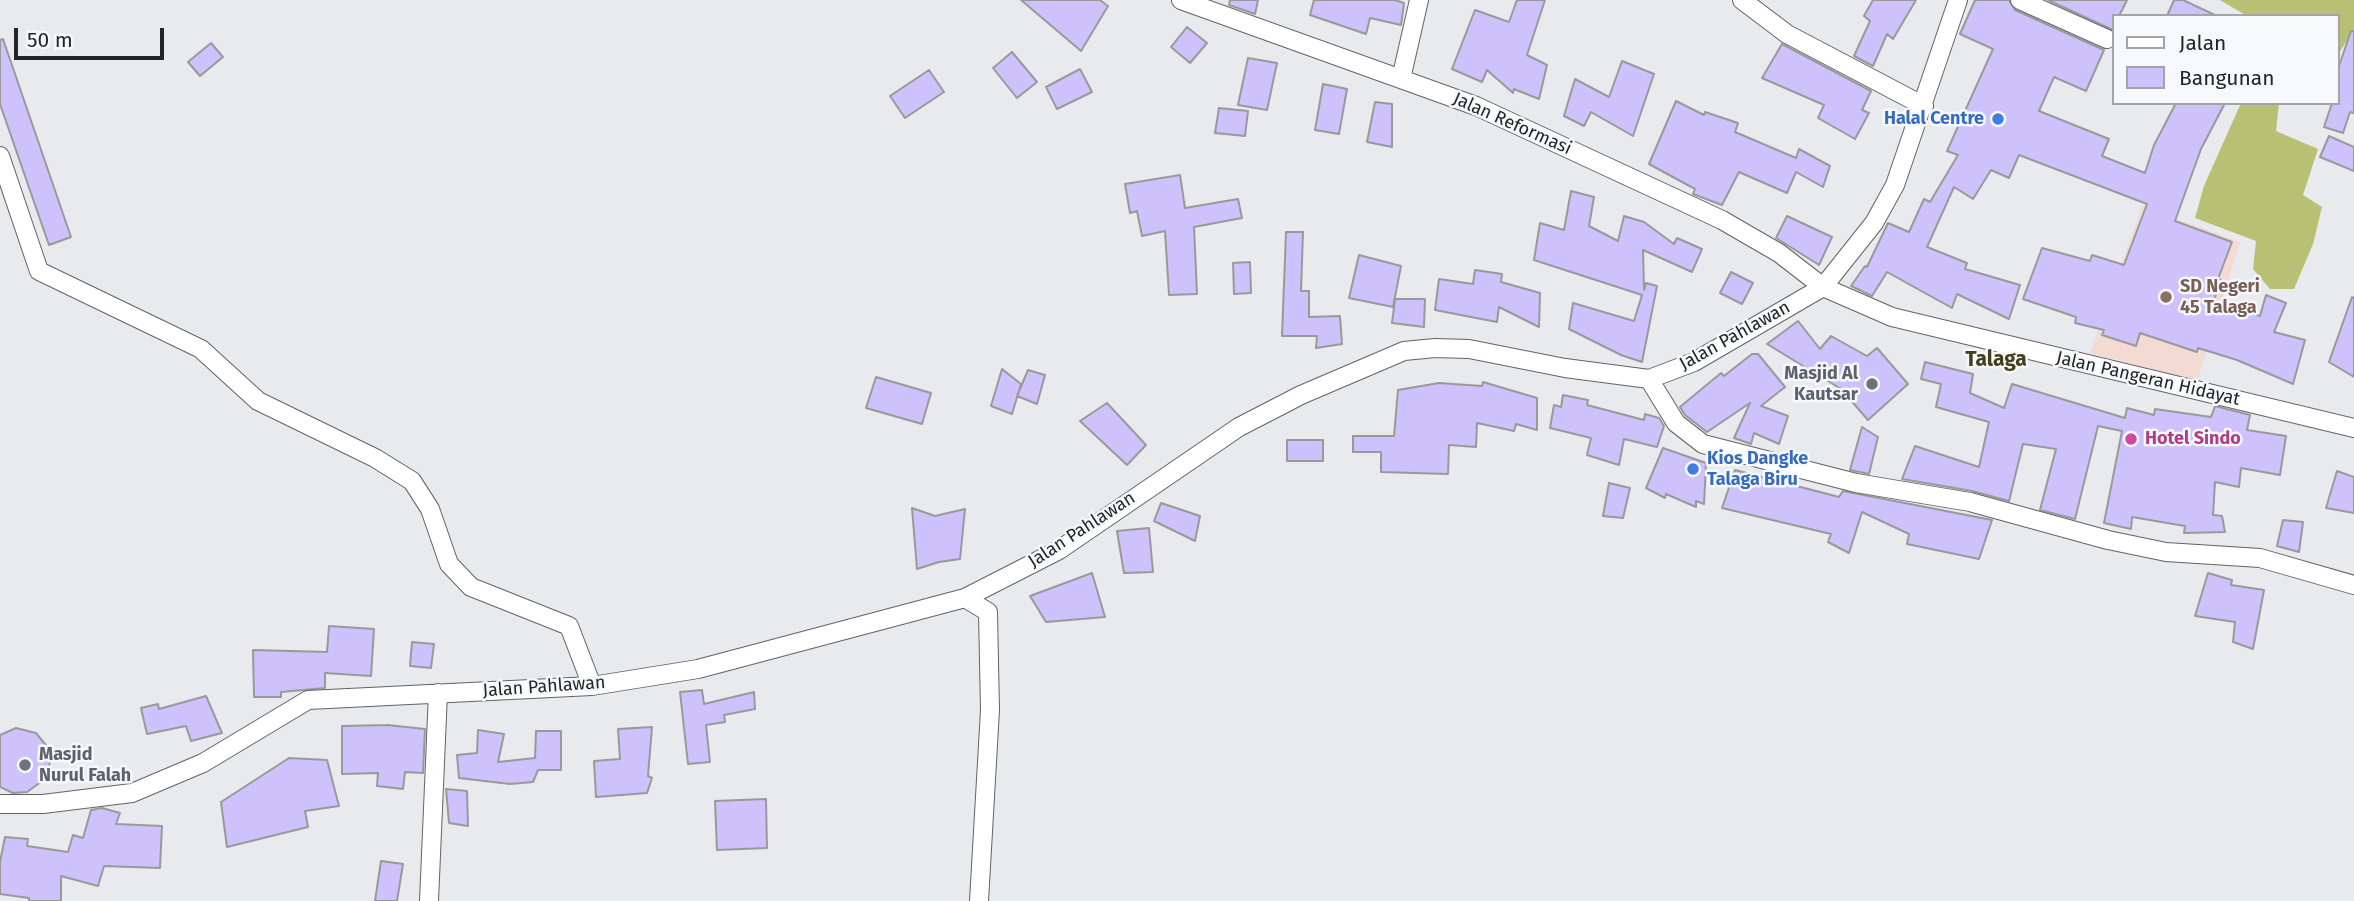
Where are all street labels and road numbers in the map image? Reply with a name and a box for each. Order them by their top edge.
street label: Jalan Reformasi [1449,88,1575,160]
street label: Jalan Pahlawan [1676,297,1794,375]
street label: Jalan Pangeran Hidayat [2054,347,2242,411]
street label: Jalan Pahlawan [1024,487,1140,573]
street label: Jalan Pahlawan [482,672,606,702]

